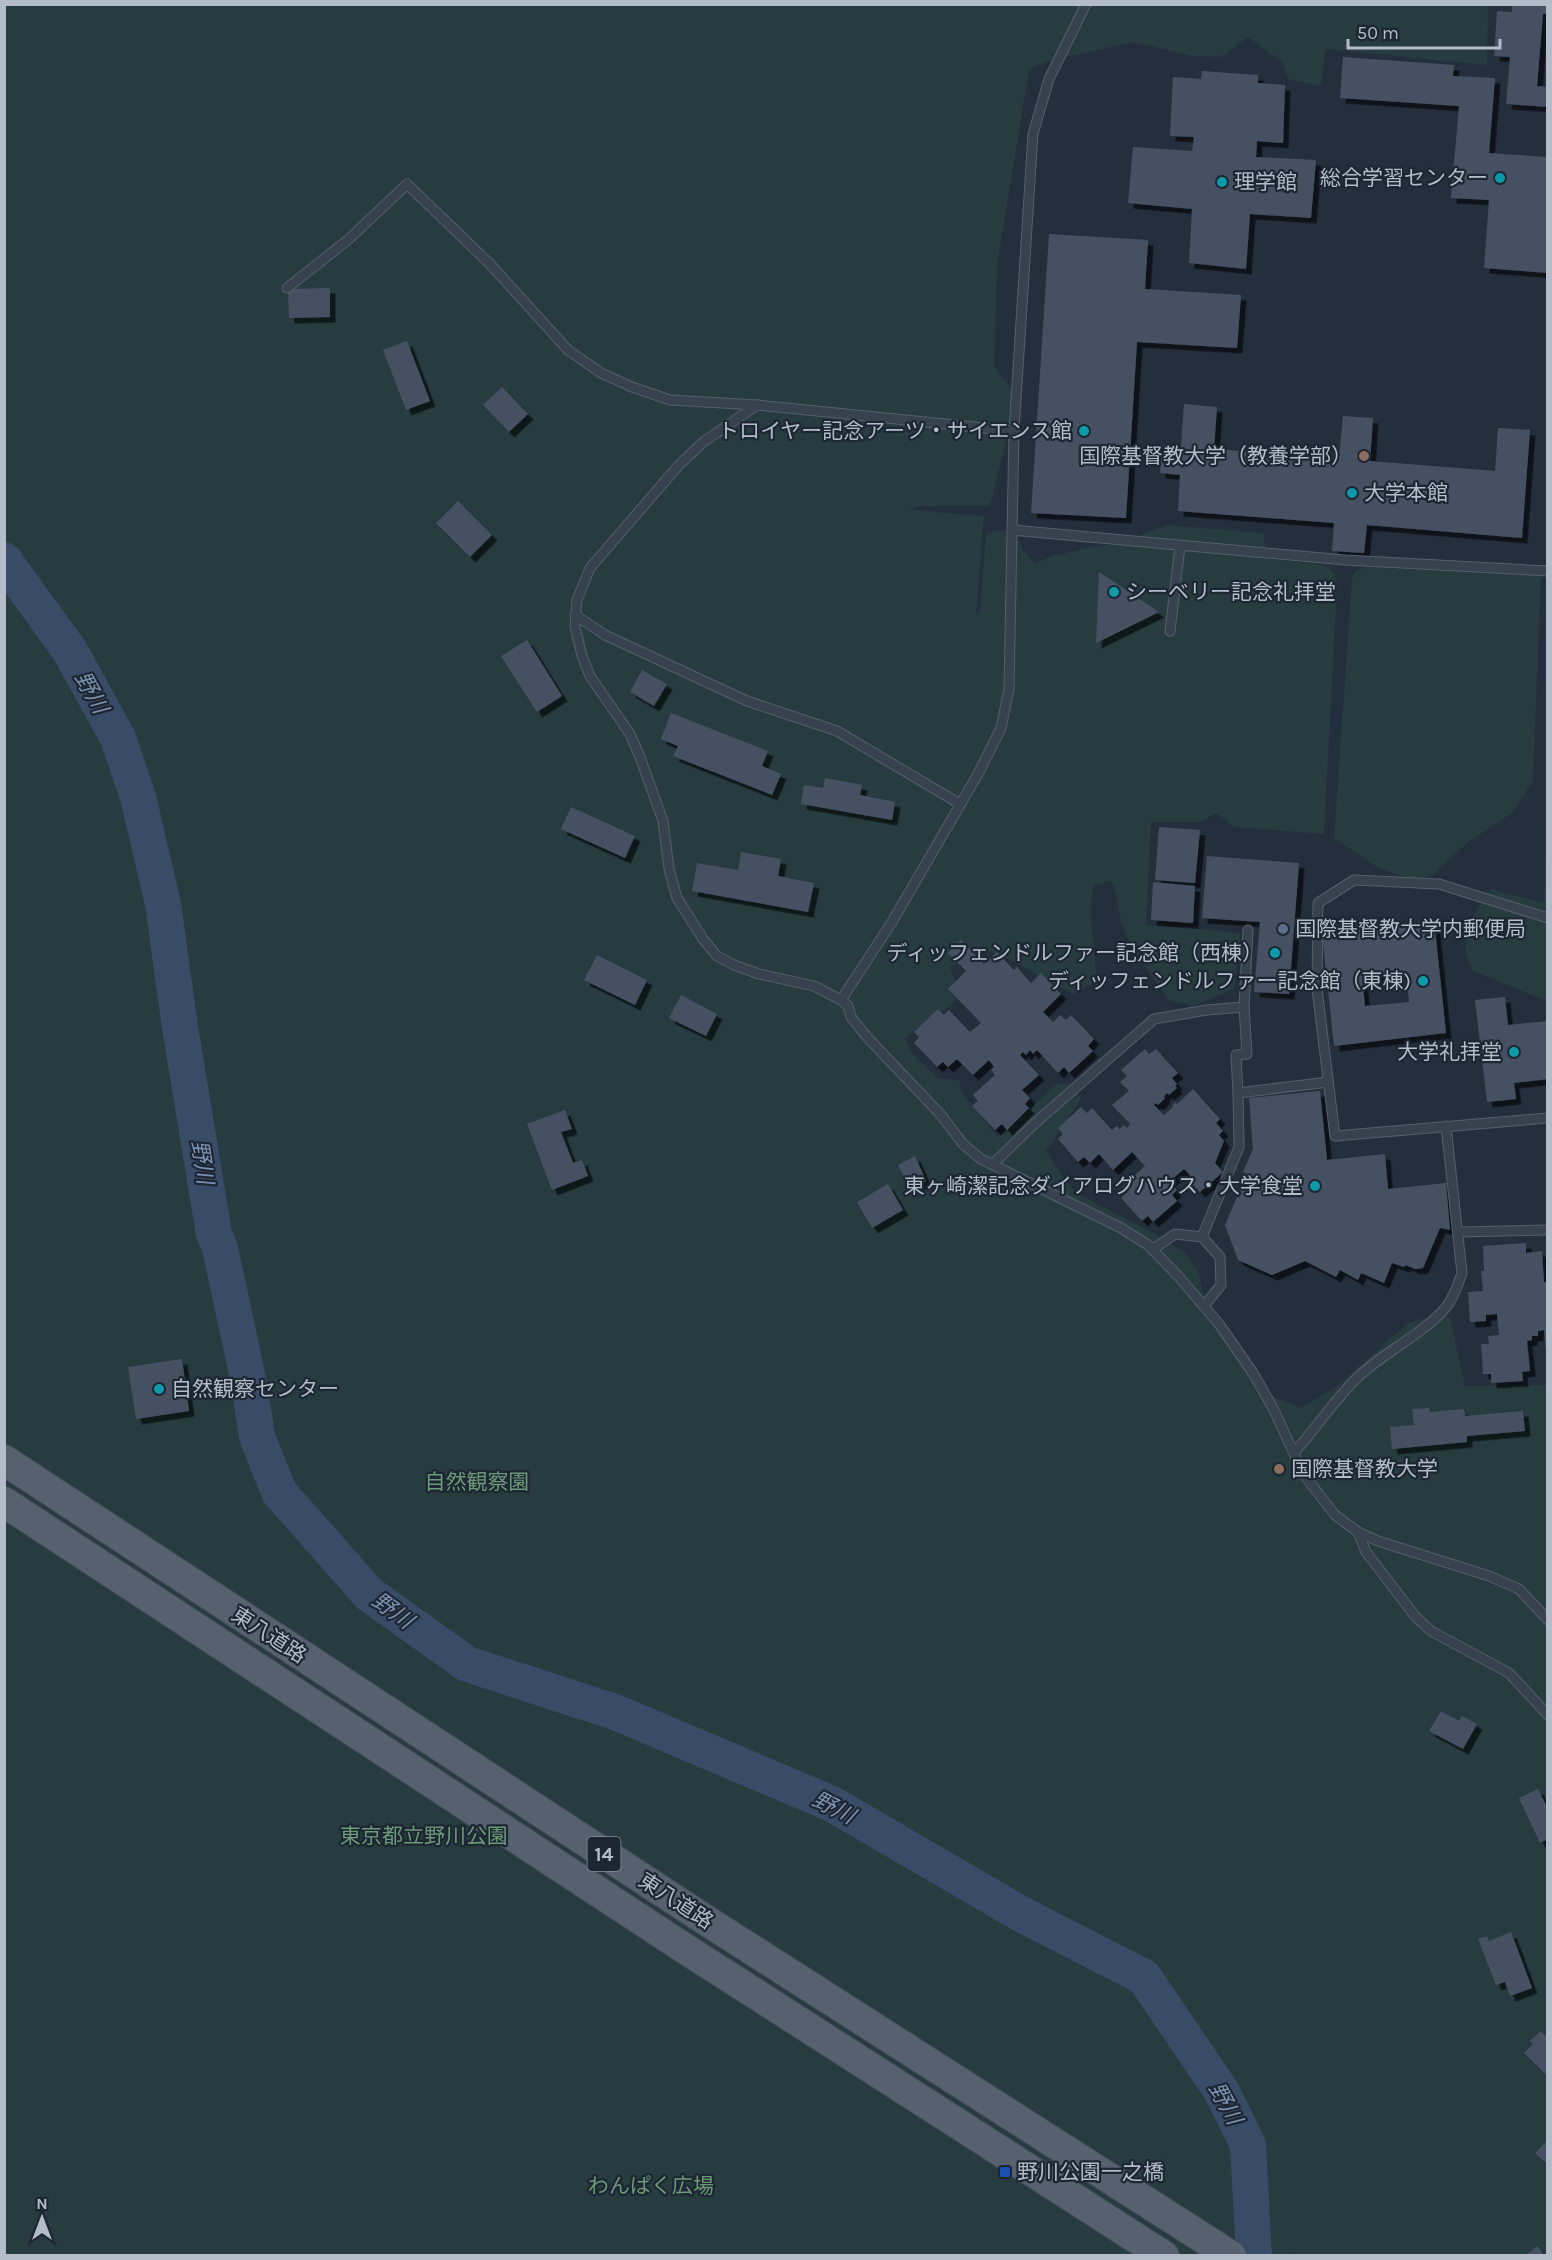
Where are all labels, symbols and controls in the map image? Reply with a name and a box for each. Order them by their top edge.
scale bar [1348,12,1500,50]
text: 50 m [1357,22,1399,44]
place label: 総合学習センター [1320,166,1488,190]
place label: 理学館 [1234,170,1297,194]
marker: 総合学習センター [1493,171,1507,185]
marker: 理学館 [1215,175,1229,189]
place label: トロイヤー記念アーツ・サイエンス館 [718,419,1072,443]
marker: トロイヤー記念アーツ・サイエンス館 [1077,424,1091,438]
place label: 国際基督教大学（教養学部） [1079,444,1352,468]
marker: 国際基督教大学（教養学部） [1357,449,1371,463]
place label: 大学本館 [1364,481,1448,505]
marker: 大学本館 [1345,486,1359,500]
place label: シーベリー記念礼拝堂 [1126,580,1336,604]
marker: シーベリー記念礼拝堂 [1107,585,1121,599]
water label: 野川 [69,667,114,720]
place label: 国際基督教大学内郵便局 [1295,917,1526,941]
marker: 国際基督教大学内郵便局 [1276,922,1290,936]
place label: ディッフェンドルファー記念館（西棟） [886,941,1263,965]
marker: ディッフェンドルファー記念館（西棟） [1268,946,1282,960]
place label: ディッフェンドルファー記念館（東棟) [1048,969,1411,993]
marker: ディッフェンドルファー記念館（東棟) [1416,974,1430,988]
place label: 大学礼拝堂 [1397,1040,1502,1064]
marker: 大学礼拝堂 [1507,1045,1521,1059]
water label: 野川 [186,1138,219,1188]
place label: 東ヶ崎潔記念ダイアログハウス・大学食堂 [904,1174,1303,1198]
marker: 東ヶ崎潔記念ダイアログハウス・大学食堂 [1308,1179,1322,1193]
place label: 自然観察センター [171,1377,339,1401]
marker: 自然観察センター [152,1382,166,1396]
place label: 国際基督教大学 [1291,1457,1438,1481]
marker: 国際基督教大学 [1272,1462,1286,1476]
park label: 自然観察園 [425,1470,530,1494]
water label: 野川 [367,1587,419,1635]
street label: 東八道路 [227,1602,311,1668]
water label: 野川 [808,1786,861,1830]
park label: 東京都立野川公園 [340,1824,508,1848]
road number: 14 [588,1837,620,1871]
street label: 東八道路 [634,1868,718,1934]
water label: 野川 [1203,2078,1248,2131]
place label: 野川公園一之橋 [1017,2160,1164,2184]
marker: 野川公園一之橋 [998,2165,1012,2179]
park label: わんぱく広場 [588,2174,714,2198]
north arrow [12,2188,72,2248]
text: N [36,2194,48,2213]

